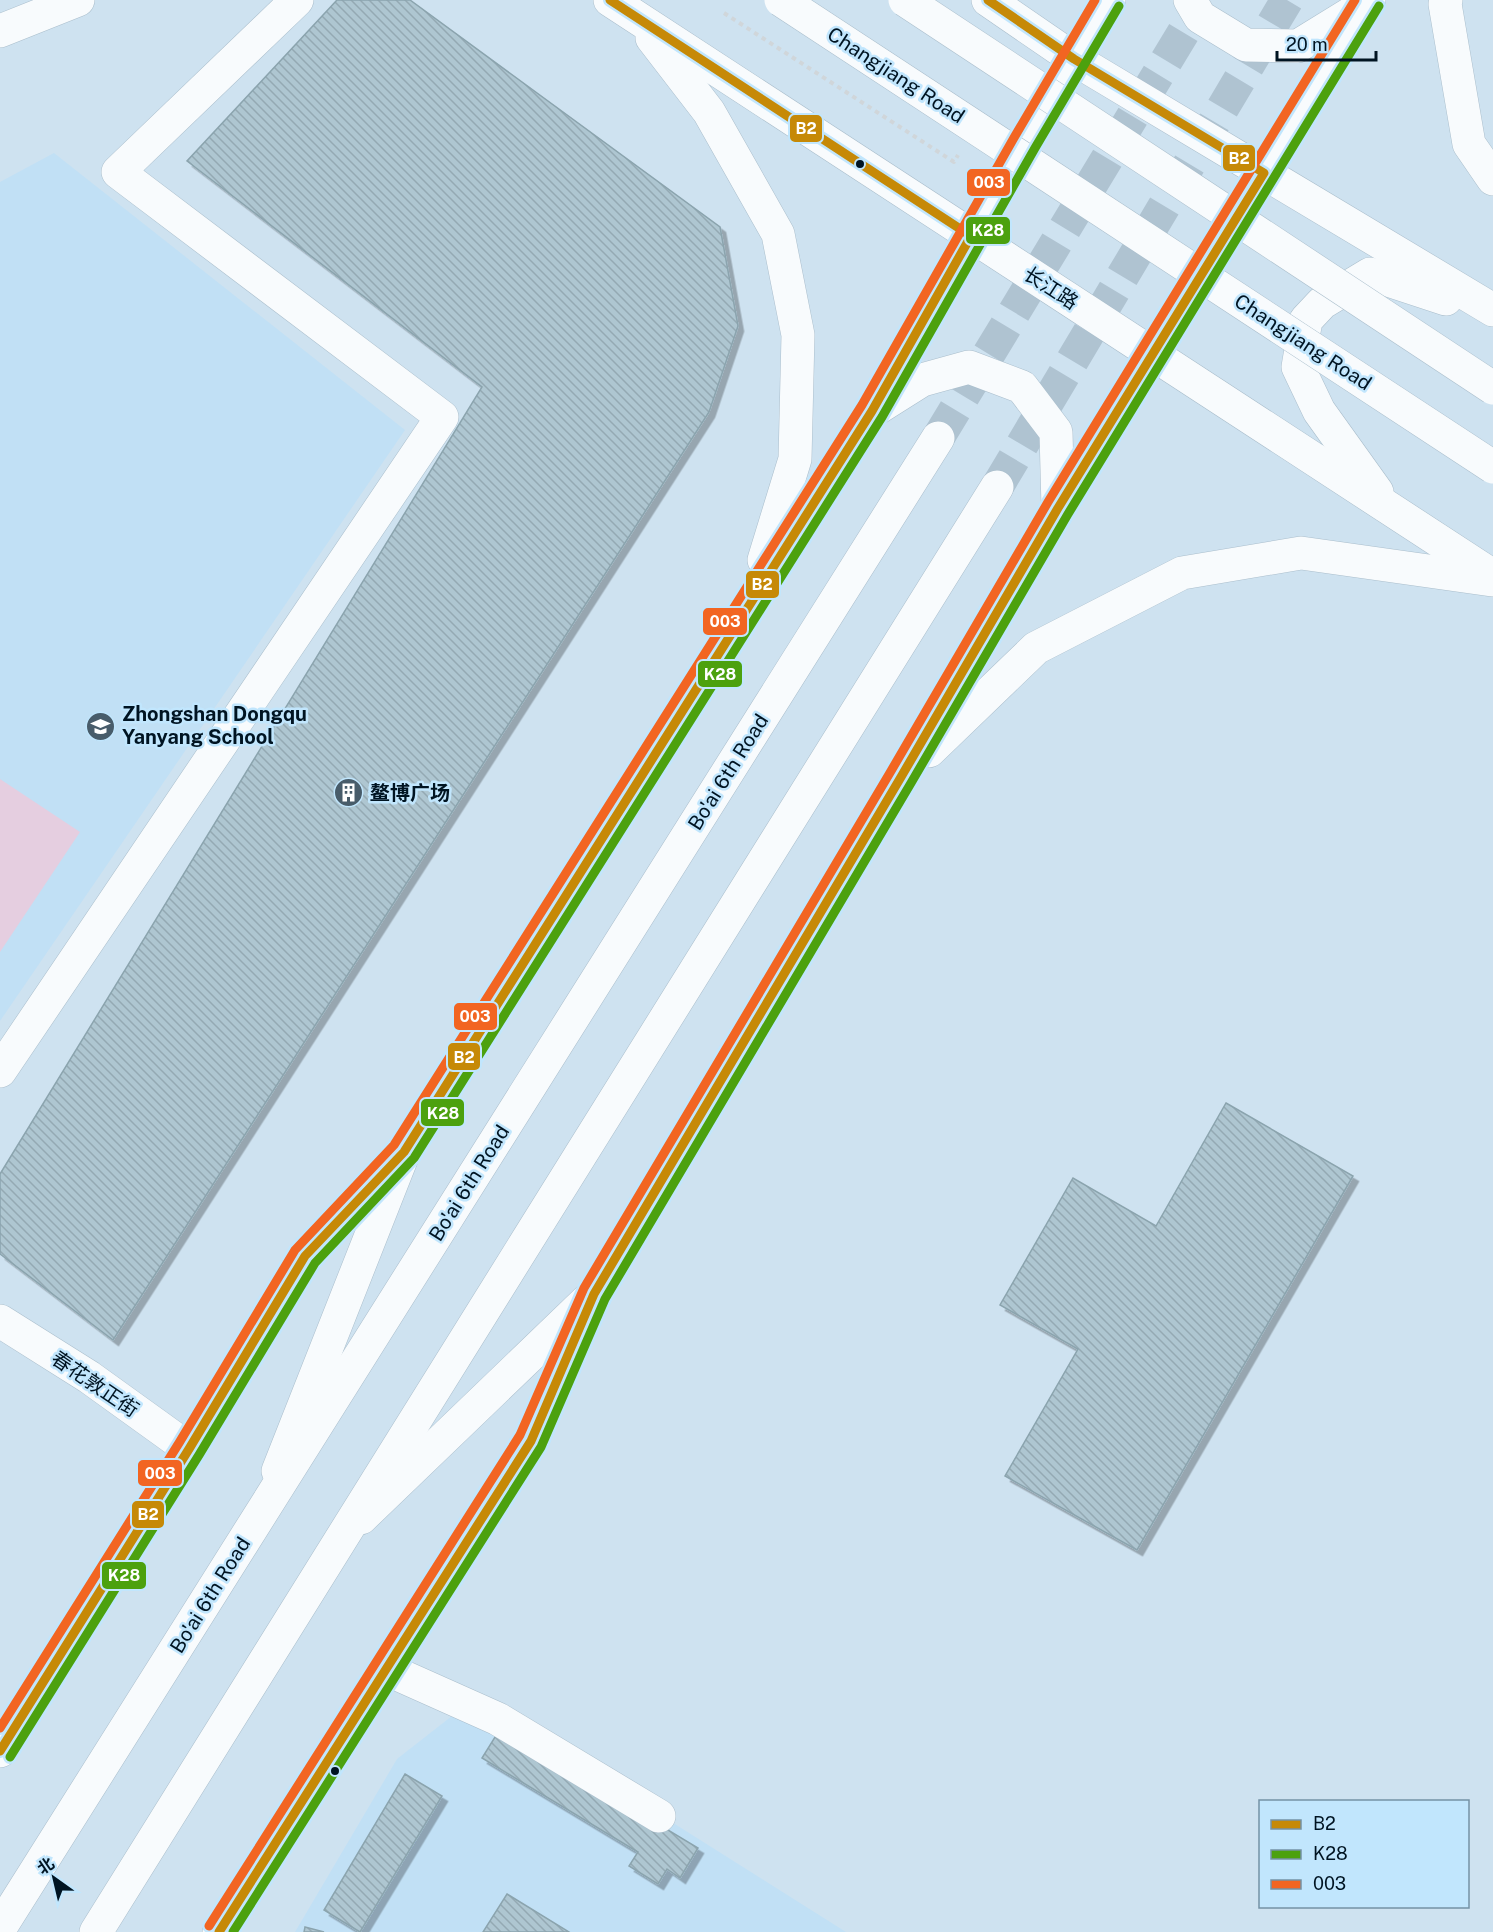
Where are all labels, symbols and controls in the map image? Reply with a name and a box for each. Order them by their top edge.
street label: Changjiang Road [823,22,969,128]
scale bar [1277,24,1376,62]
text: 20 m [1286,34,1328,55]
line badge: B2 [789,114,823,143]
text: B2 [795,119,817,138]
line badge: B2 [1222,144,1256,172]
text: B2 [1228,149,1250,168]
unlabelled marker [854,158,866,170]
line badge: 003 [966,168,1011,197]
text: 003 [973,173,1005,192]
line badge: K28 [965,216,1011,245]
text: K28 [972,221,1004,240]
street label: 长江路 [1019,262,1083,314]
street label: Changjiang Road [1230,289,1376,395]
line badge: B2 [745,570,780,599]
text: B2 [751,575,773,594]
line badge: 003 [702,607,748,636]
text: 003 [709,612,741,631]
line badge: K28 [697,660,743,688]
text: K28 [704,665,736,684]
place label: Zhongshan Dongqu Yanyang School [122,702,307,749]
school or university icon: Zhongshan Dongqu Yanyang School [85,710,117,742]
street label: Bo'ai 6th Road [683,710,773,834]
building icon: 鳌博广场 [333,777,365,809]
place label: 鳌博广场 [370,781,450,805]
line badge: 003 [453,1002,498,1031]
text: 003 [459,1007,491,1026]
line badge: B2 [447,1042,481,1071]
text: B2 [453,1048,475,1067]
line badge: K28 [420,1098,465,1127]
text: K28 [427,1104,459,1123]
street label: Bo'ai 6th Road [424,1121,514,1245]
street label: 春花敦正街 [47,1346,143,1422]
line badge: 003 [137,1459,183,1487]
text: 003 [144,1464,176,1483]
line badge: B2 [131,1500,165,1529]
text: B2 [137,1505,159,1524]
street label: Bo'ai 6th Road [165,1533,255,1657]
line badge: K28 [101,1561,147,1590]
text: K28 [108,1566,140,1585]
unlabelled marker [329,1765,341,1777]
legend [1259,1800,1469,1908]
text: B2 [1313,1813,1336,1834]
text: K28 [1313,1843,1348,1864]
north arrow [24,1848,84,1908]
text: 北 [34,1854,58,1878]
text: 003 [1313,1873,1346,1894]

